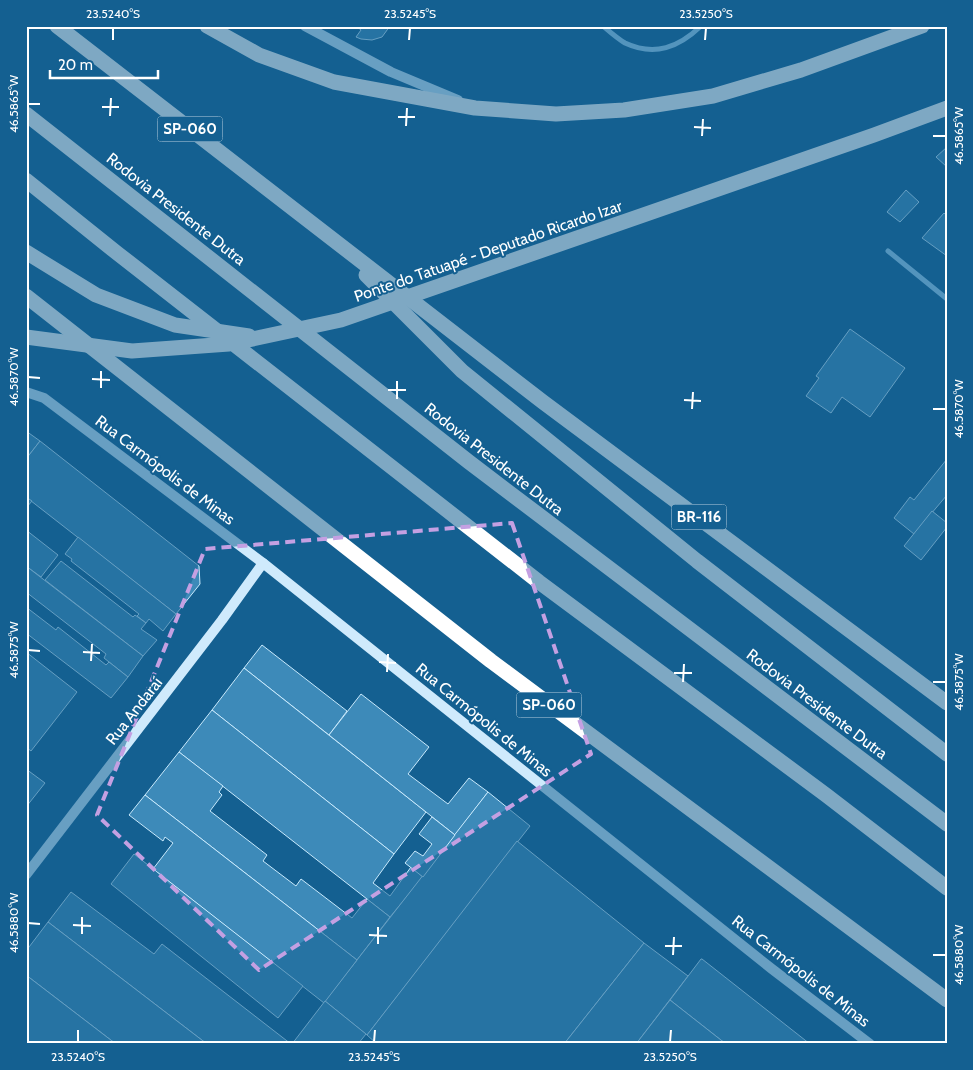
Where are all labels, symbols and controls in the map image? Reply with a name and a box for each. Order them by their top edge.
text: 23.5240°S [86,6,140,21]
text: 23.5245°S [384,6,436,21]
text: 23.5250°S [679,6,733,21]
scale bar [50,48,158,80]
text: 20 m [58,56,93,74]
text: 46.5865°W [6,74,21,133]
text: 46.5865°W [951,106,966,165]
road number: SP-060 [158,116,222,142]
street label: Rodovia Presidente Dutra [103,149,250,269]
street label: Ponte do Tatuapé - Deputado Ricardo Izar [352,196,625,306]
text: 46.5870°W [6,347,21,407]
text: 46.5870°W [951,379,966,439]
street label: Rodovia Presidente Dutra [421,399,568,519]
street label: Rua Carmópolis de Minas [91,411,239,529]
road number: BR-116 [672,504,726,530]
text: 46.5875°W [6,621,21,679]
street label: Rodovia Presidente Dutra [743,645,891,763]
text: 46.5875°W [951,653,966,711]
street label: Rua Carmópolis de Minas [412,659,556,781]
street label: Rua Andaraí [102,673,167,749]
road number: SP-060 [516,692,582,718]
text: 46.5880°W [6,892,21,953]
street label: Rua Carmópolis de Minas [728,911,874,1031]
text: 46.5880°W [951,924,966,985]
text: 23.5240°S [51,1049,105,1064]
text: 23.5245°S [348,1049,400,1064]
text: 23.5250°S [643,1049,697,1064]

